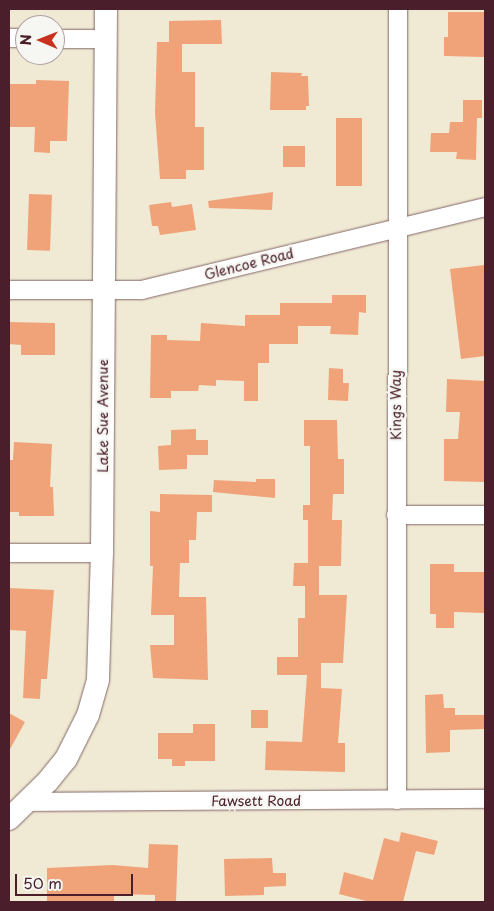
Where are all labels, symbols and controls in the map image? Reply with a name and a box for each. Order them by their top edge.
north arrow [15,15,65,65]
text: N [15,34,36,45]
street label: Glencoe Road [202,245,296,283]
street label: Lake Sue Avenue [95,359,111,473]
street label: Kings Way [388,370,404,440]
street label: Fawsett Road [211,793,301,809]
scale bar [18,864,135,896]
text: 50 m [23,871,62,894]

